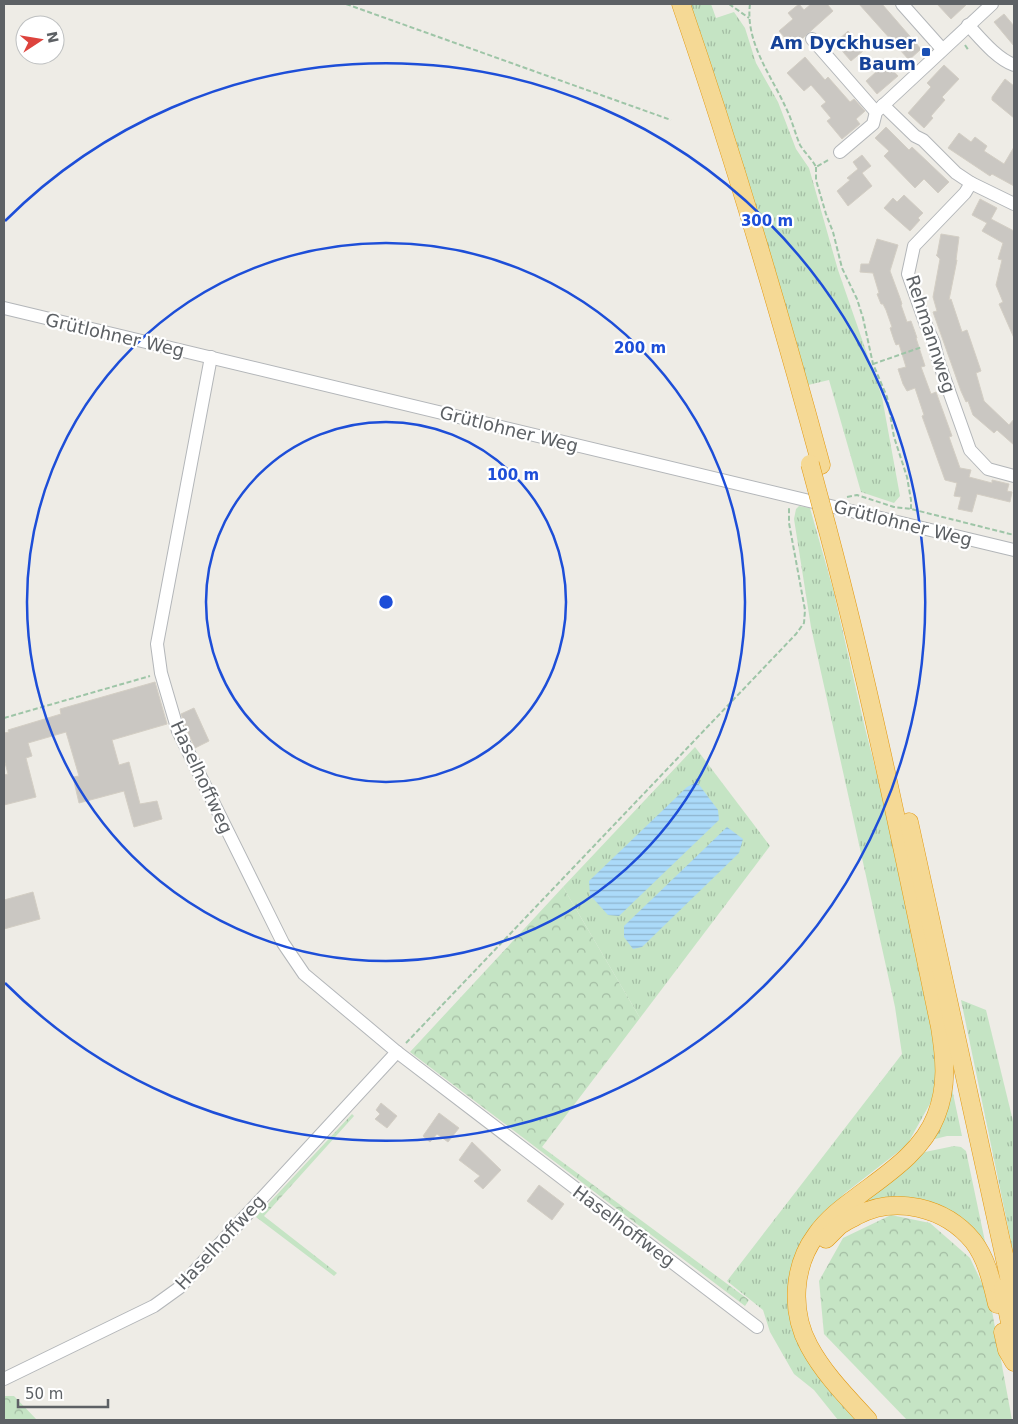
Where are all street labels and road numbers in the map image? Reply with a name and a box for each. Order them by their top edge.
street label: Rehmannweg [902,272,960,396]
street label: Grütlohner Weg [43,309,187,361]
street label: Grütlohner Weg [438,402,580,456]
street label: Grütlohner Weg [832,496,974,550]
street label: Haselhoffweg [167,717,237,837]
street label: Haselhoffweg [569,1181,679,1271]
street label: Haselhoffweg [171,1190,269,1294]

